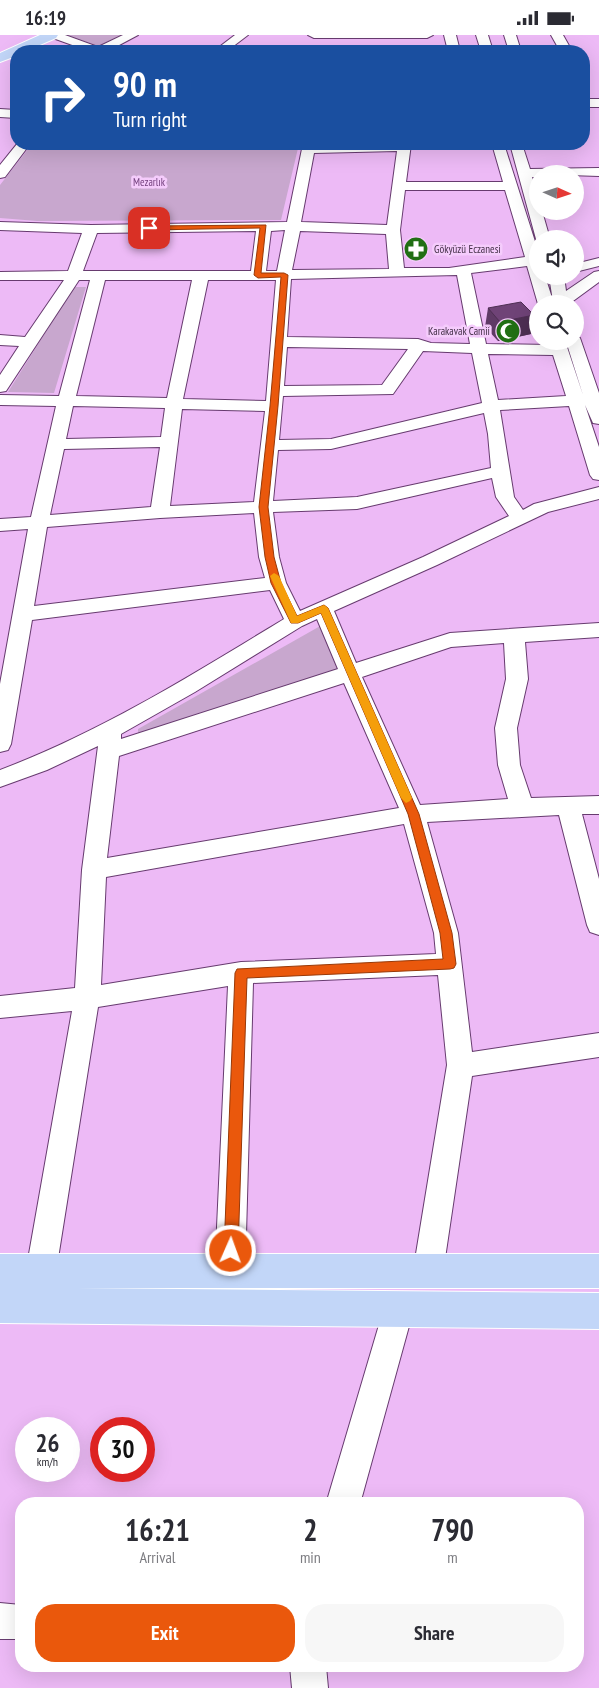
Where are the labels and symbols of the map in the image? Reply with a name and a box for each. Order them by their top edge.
north arrow [529,165,584,220]
park label: Mezarlık [133,175,166,189]
pin [128,207,170,249]
pharmacy icon: Gökyüzü Eczanesi [403,236,429,262]
place label: Gökyüzü Eczanesi [434,242,501,256]
mosque icon: Karakavak Camii [495,318,521,344]
place label: Karakavak Camii [428,324,490,338]
position arrow [204,1224,256,1276]
speed limit sign: 30 [90,1417,155,1482]

